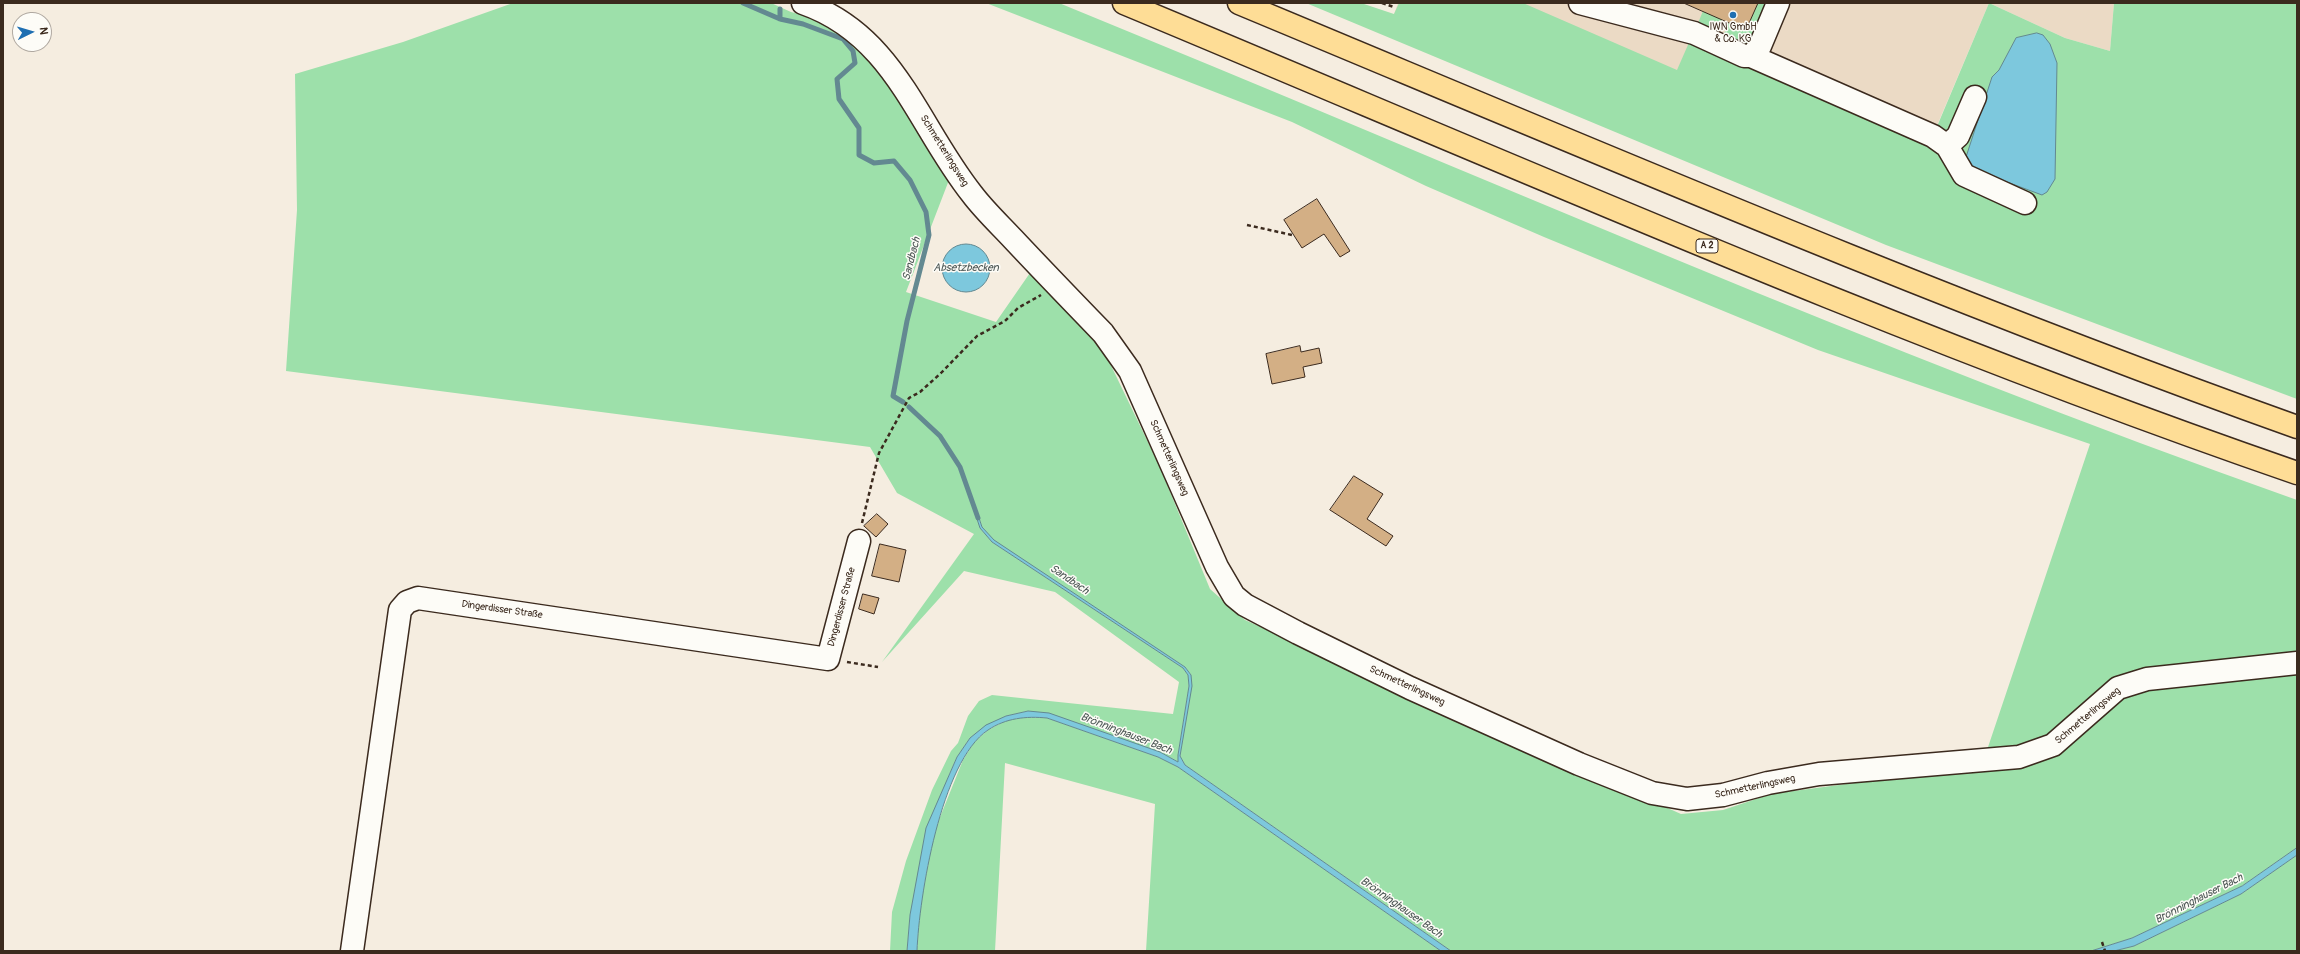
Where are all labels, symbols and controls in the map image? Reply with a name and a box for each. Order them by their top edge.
marker: IWN GmbH & Co. KG [1728,10,1738,20]
north arrow [12,12,52,52]
place label: IWN GmbH & Co. KG [1709,21,1757,44]
text: N [37,27,50,35]
street label: Schmetterlingsweg [917,113,971,189]
water label: Sandbach [900,236,924,282]
road number: A 2 [1696,239,1718,253]
water label: Absetzbecken [933,261,999,275]
street label: Schmetterlingsweg [1147,418,1191,498]
water label: Sandbach [1047,562,1091,598]
street label: Dingerdisser Straße [826,566,858,648]
street label: Dingerdisser Straße [461,598,543,622]
street label: Schmetterlingsweg [1367,663,1447,709]
street label: Schmetterlingsweg [2053,685,2123,747]
water label: Brönninghauser Bach [1079,711,1173,757]
street label: Schmetterlingsweg [1714,773,1796,801]
water label: Brönninghauser Bach [2153,871,2245,927]
water label: Brönninghauser Bach [1358,875,1444,941]

